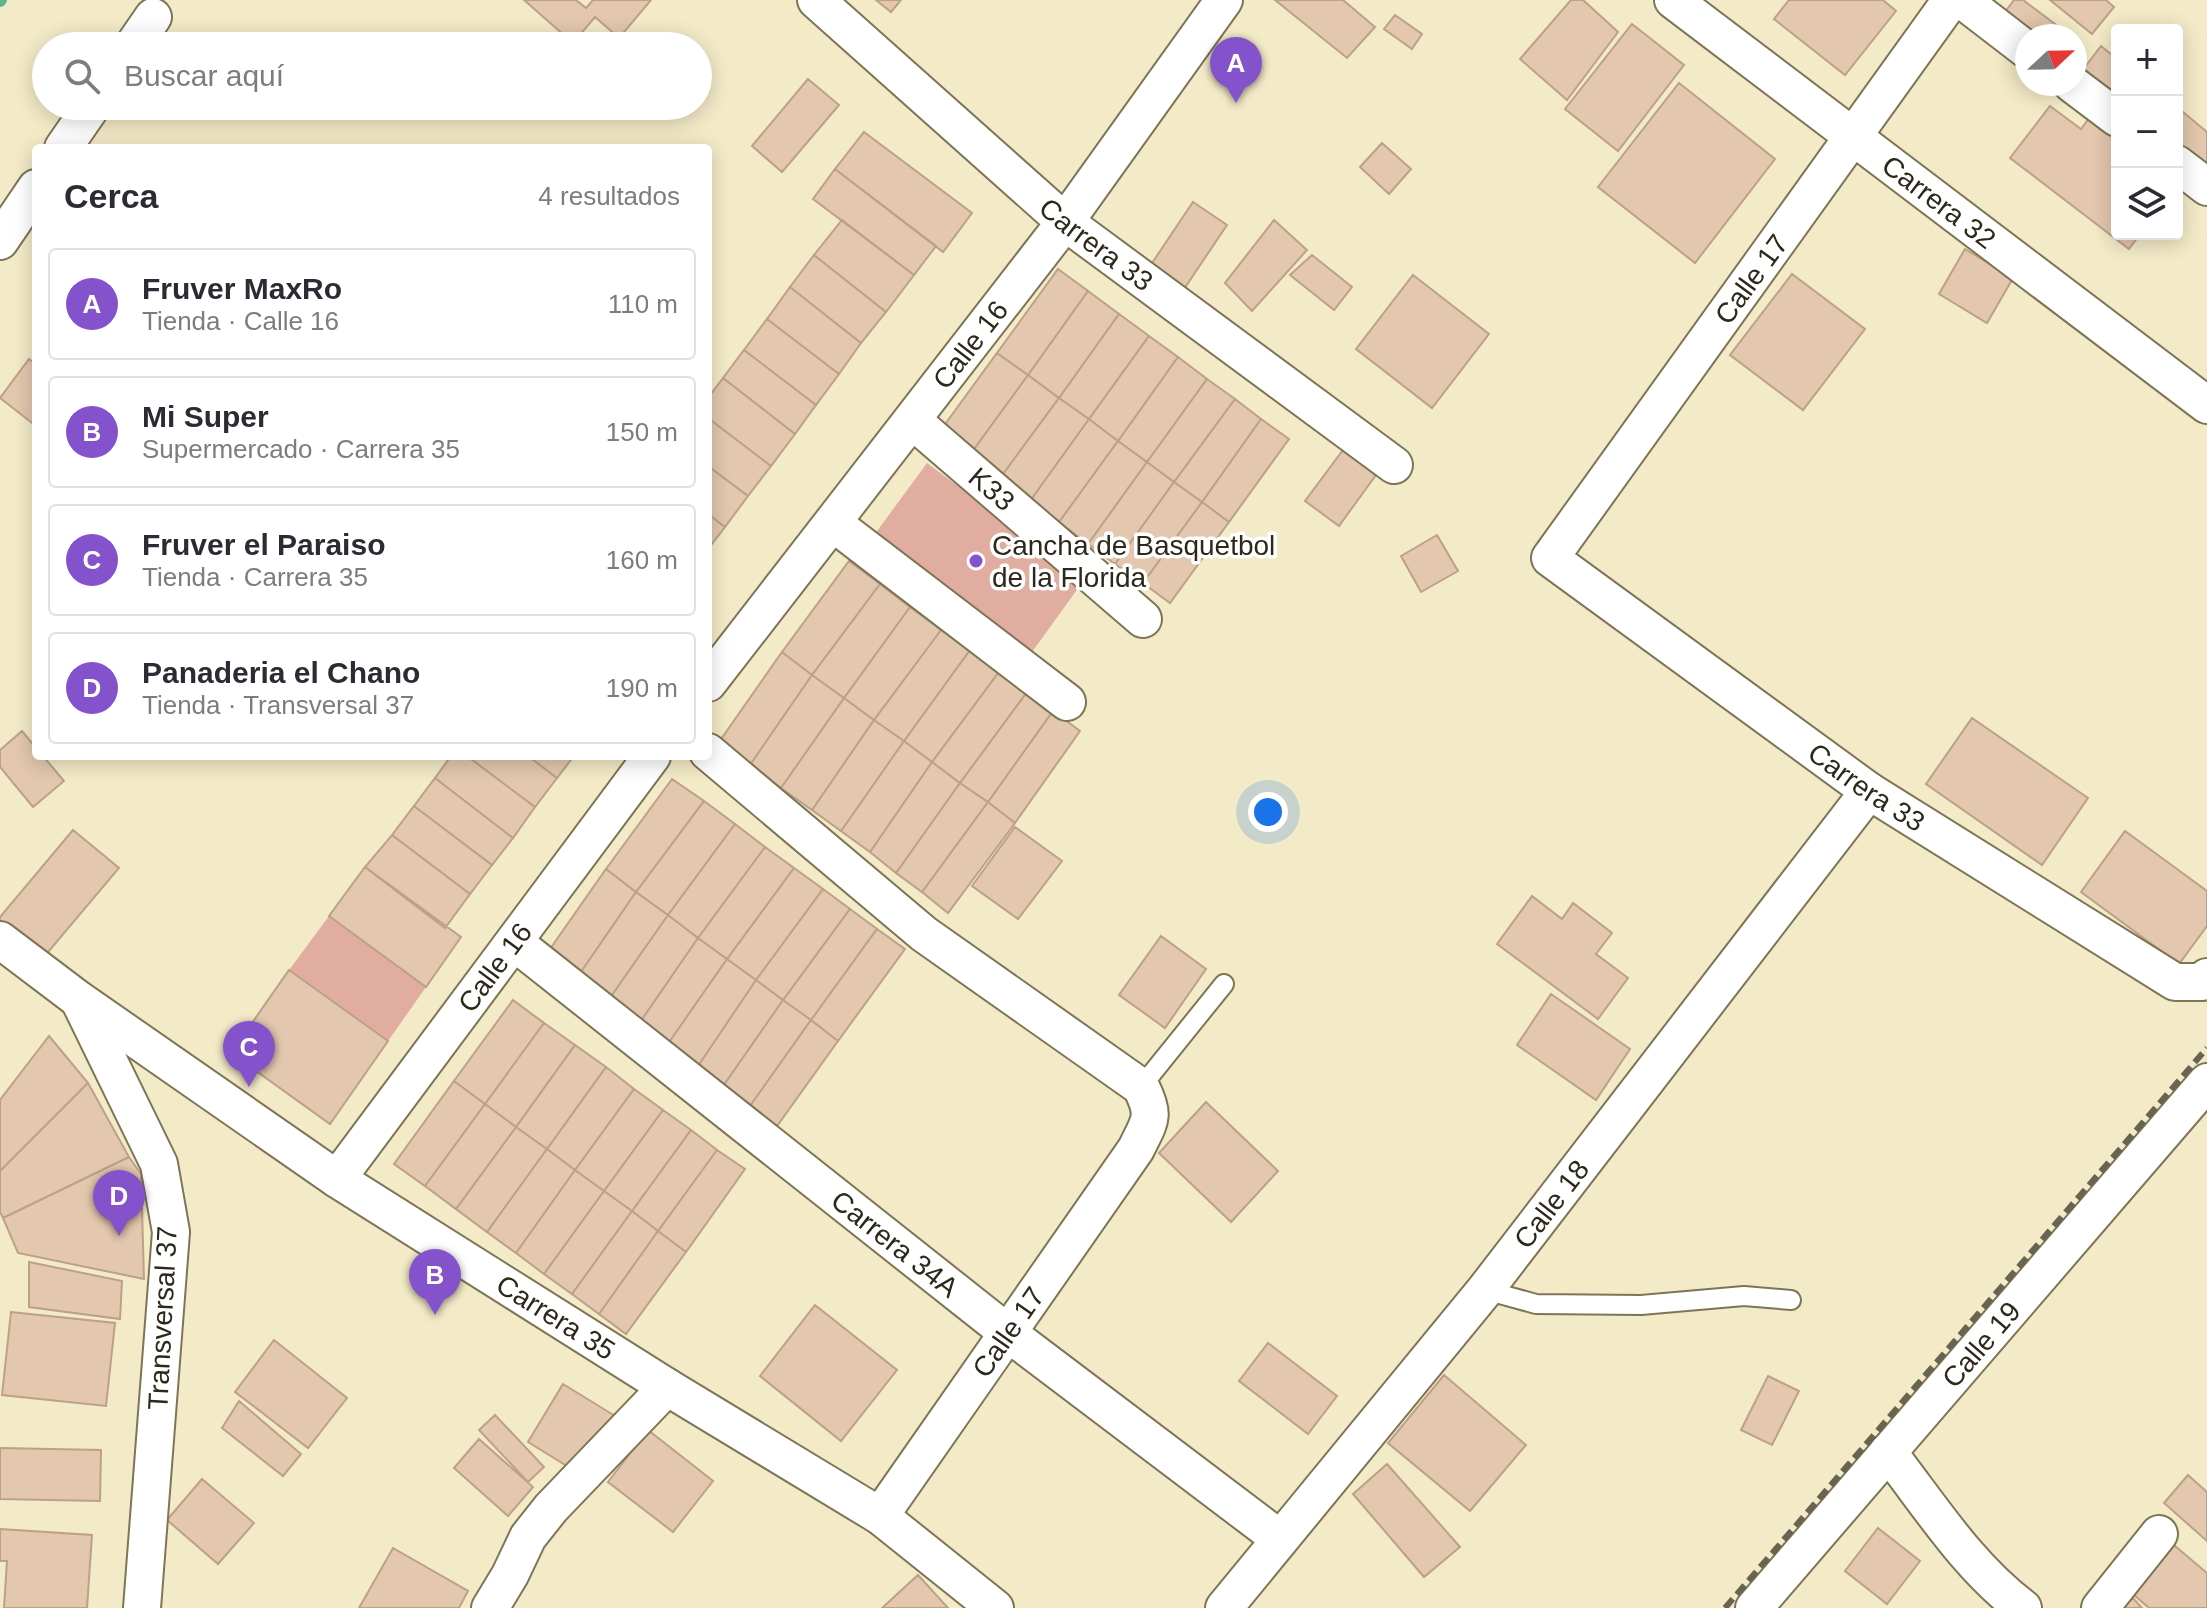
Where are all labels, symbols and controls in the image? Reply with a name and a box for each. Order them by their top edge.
north arrow [2015,24,2087,96]
map controls [2111,24,2183,240]
button: + [2111,24,2183,96]
search box [32,32,712,120]
pin: A [1210,37,1262,103]
icon: search [60,54,104,98]
text: Buscar aquí [124,59,284,92]
button: − [2111,96,2183,168]
street label: Carrera 32 [1876,149,2002,255]
button: layers [2111,168,2183,240]
text: Cerca [64,177,159,215]
text: 4 resultados [538,181,680,211]
street label: Carrera 33 [1033,192,1159,297]
street label: Calle 17 [1709,229,1794,330]
text: Fruver MaxRo [142,272,342,305]
text: A [83,289,101,319]
text: 110 m [608,289,678,319]
street label: Calle 16 [927,295,1014,395]
text: Tienda · Calle 16 [142,306,339,336]
text: Mi Super [142,400,269,433]
text: B [83,417,101,447]
text: 150 m [606,417,678,447]
text: Supermercado · Carrera 35 [142,434,460,464]
street label: K33 [962,461,1020,517]
text: Fruver el Paraiso [142,528,385,561]
place label: Cancha de Basquetbol de la Florida [992,530,1275,593]
text: C [83,545,101,575]
text: 160 m [606,545,678,575]
marker: Cancha de Basquetbol de la Florida [967,552,985,570]
text: Tienda · Carrera 35 [142,562,368,592]
text: Panaderia el Chano [142,656,420,689]
text: D [83,673,101,703]
text: 190 m [606,673,678,703]
text: Tienda · Transversal 37 [142,690,414,720]
street label: Carrera 33 [1802,737,1930,838]
your location [1248,792,1288,832]
street label: Calle 16 [452,917,538,1018]
pin: C [223,1021,275,1087]
street label: Calle 18 [1508,1154,1595,1254]
pin: D [93,1170,145,1236]
street label: Carrera 34A [825,1185,964,1304]
street label: Transversal 37 [142,1225,183,1411]
pin: B [409,1249,461,1315]
street label: Carrera 35 [491,1269,621,1366]
street label: Calle 17 [966,1281,1051,1383]
street label: Calle 19 [1936,1296,2027,1394]

